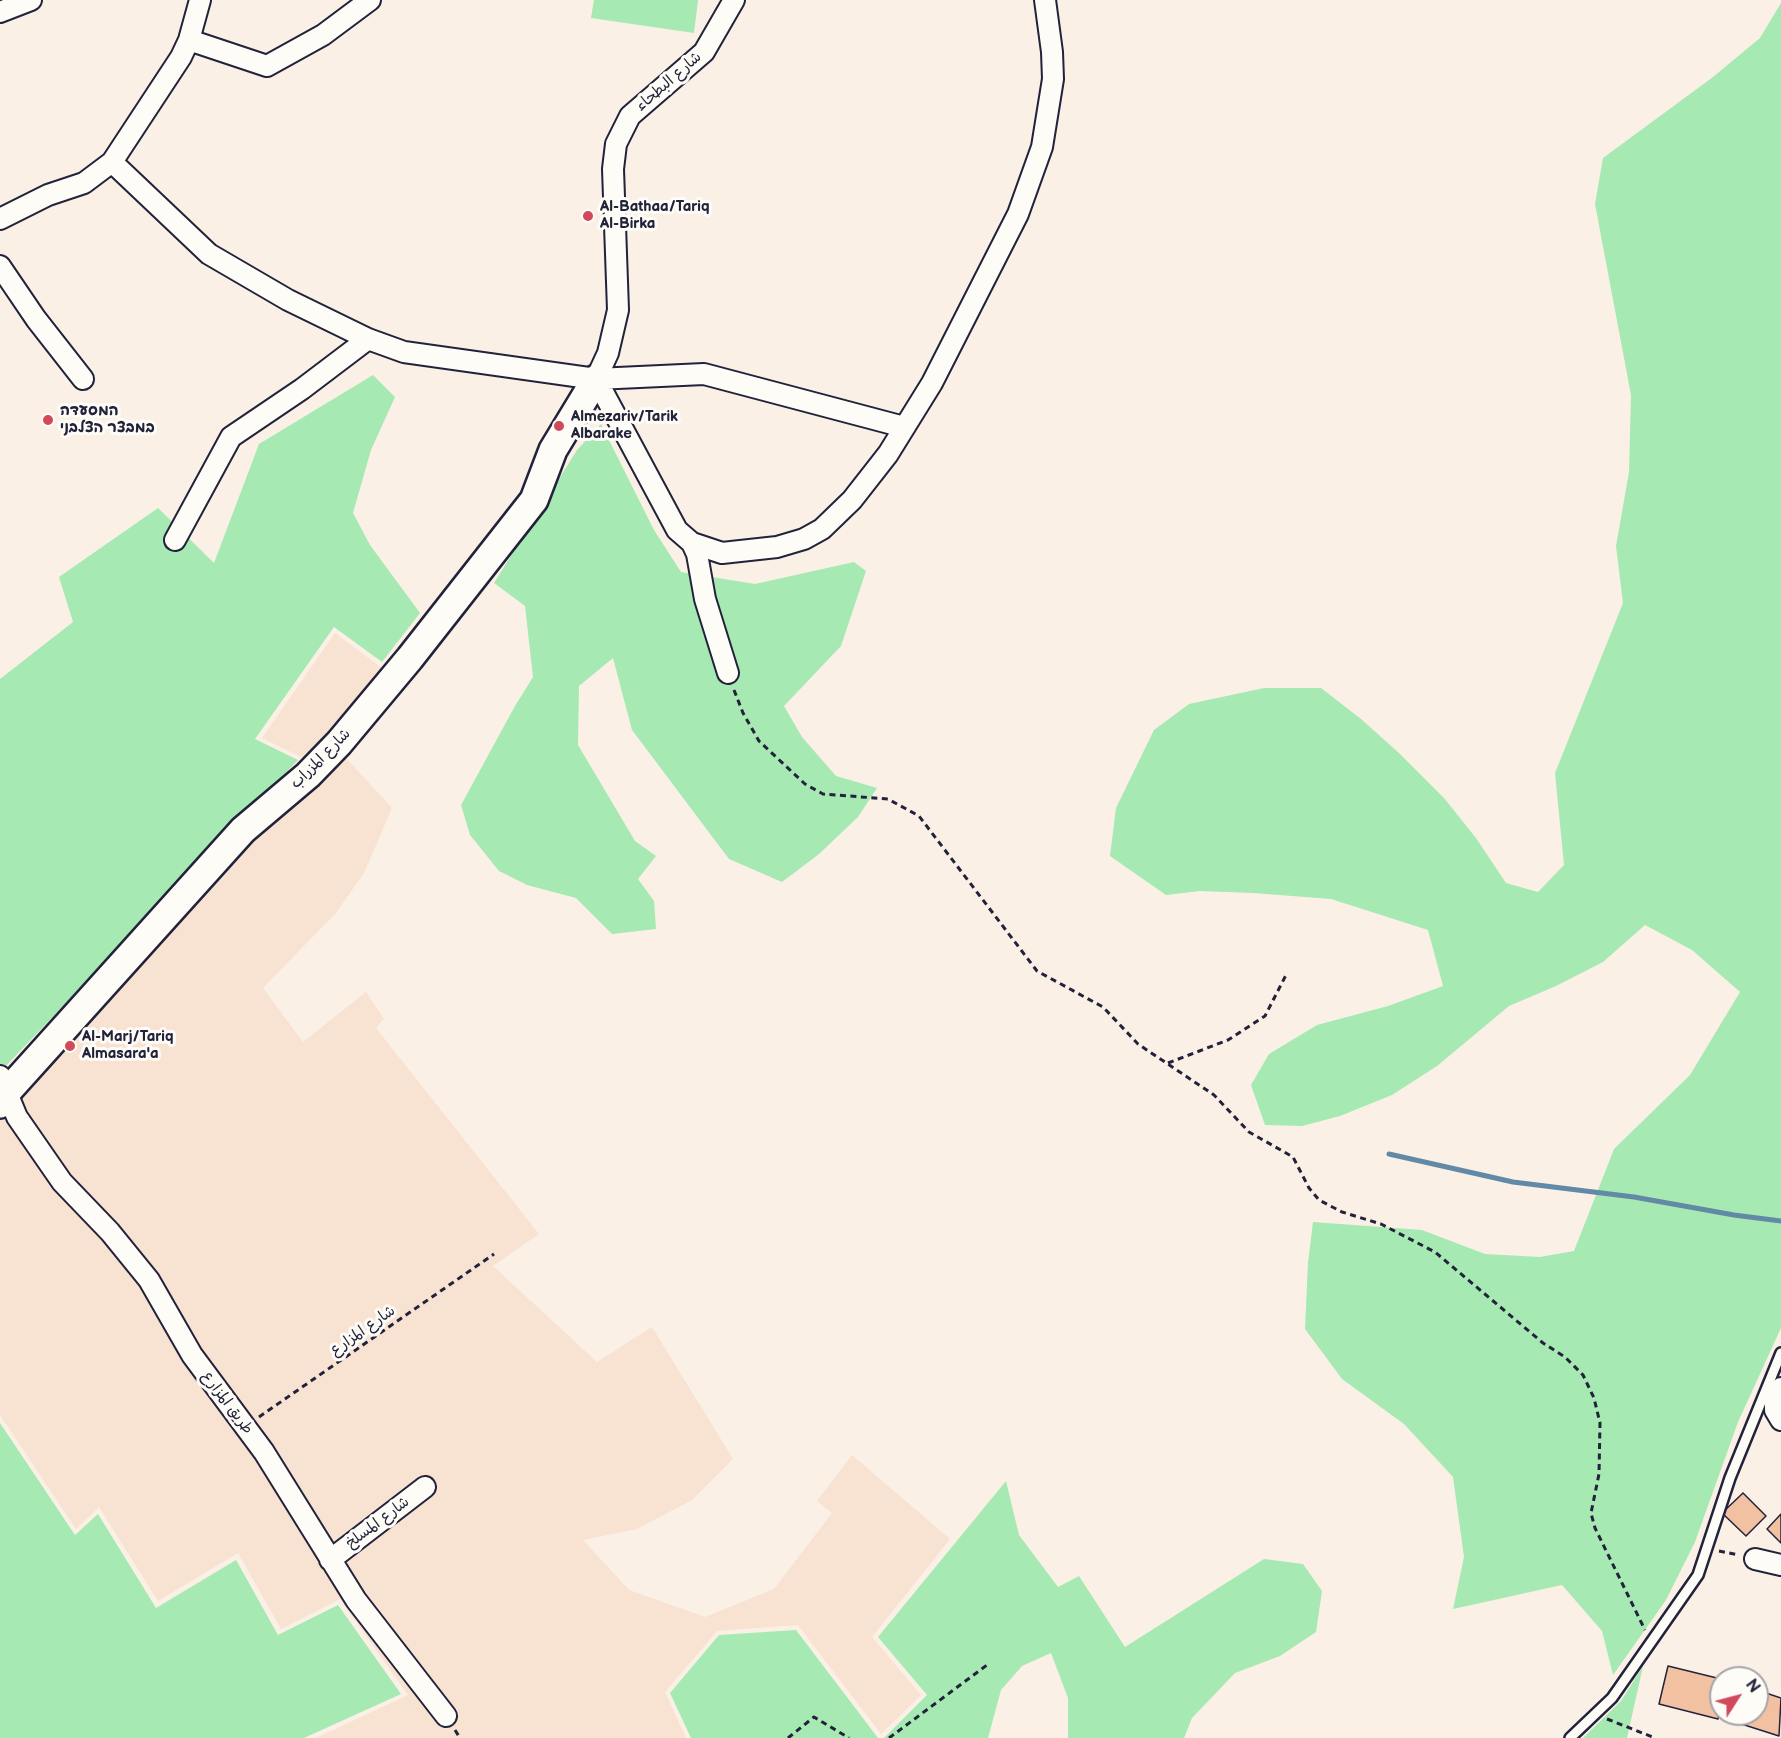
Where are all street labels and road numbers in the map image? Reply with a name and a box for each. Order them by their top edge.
street label: شارع البطحاء [633,49,705,115]
street label: شارع المزراب [287,725,355,793]
street label: شارع المزارع [327,1302,399,1360]
street label: طريق المزارع [197,1368,257,1438]
street label: شارع المسلخ [343,1493,413,1553]

